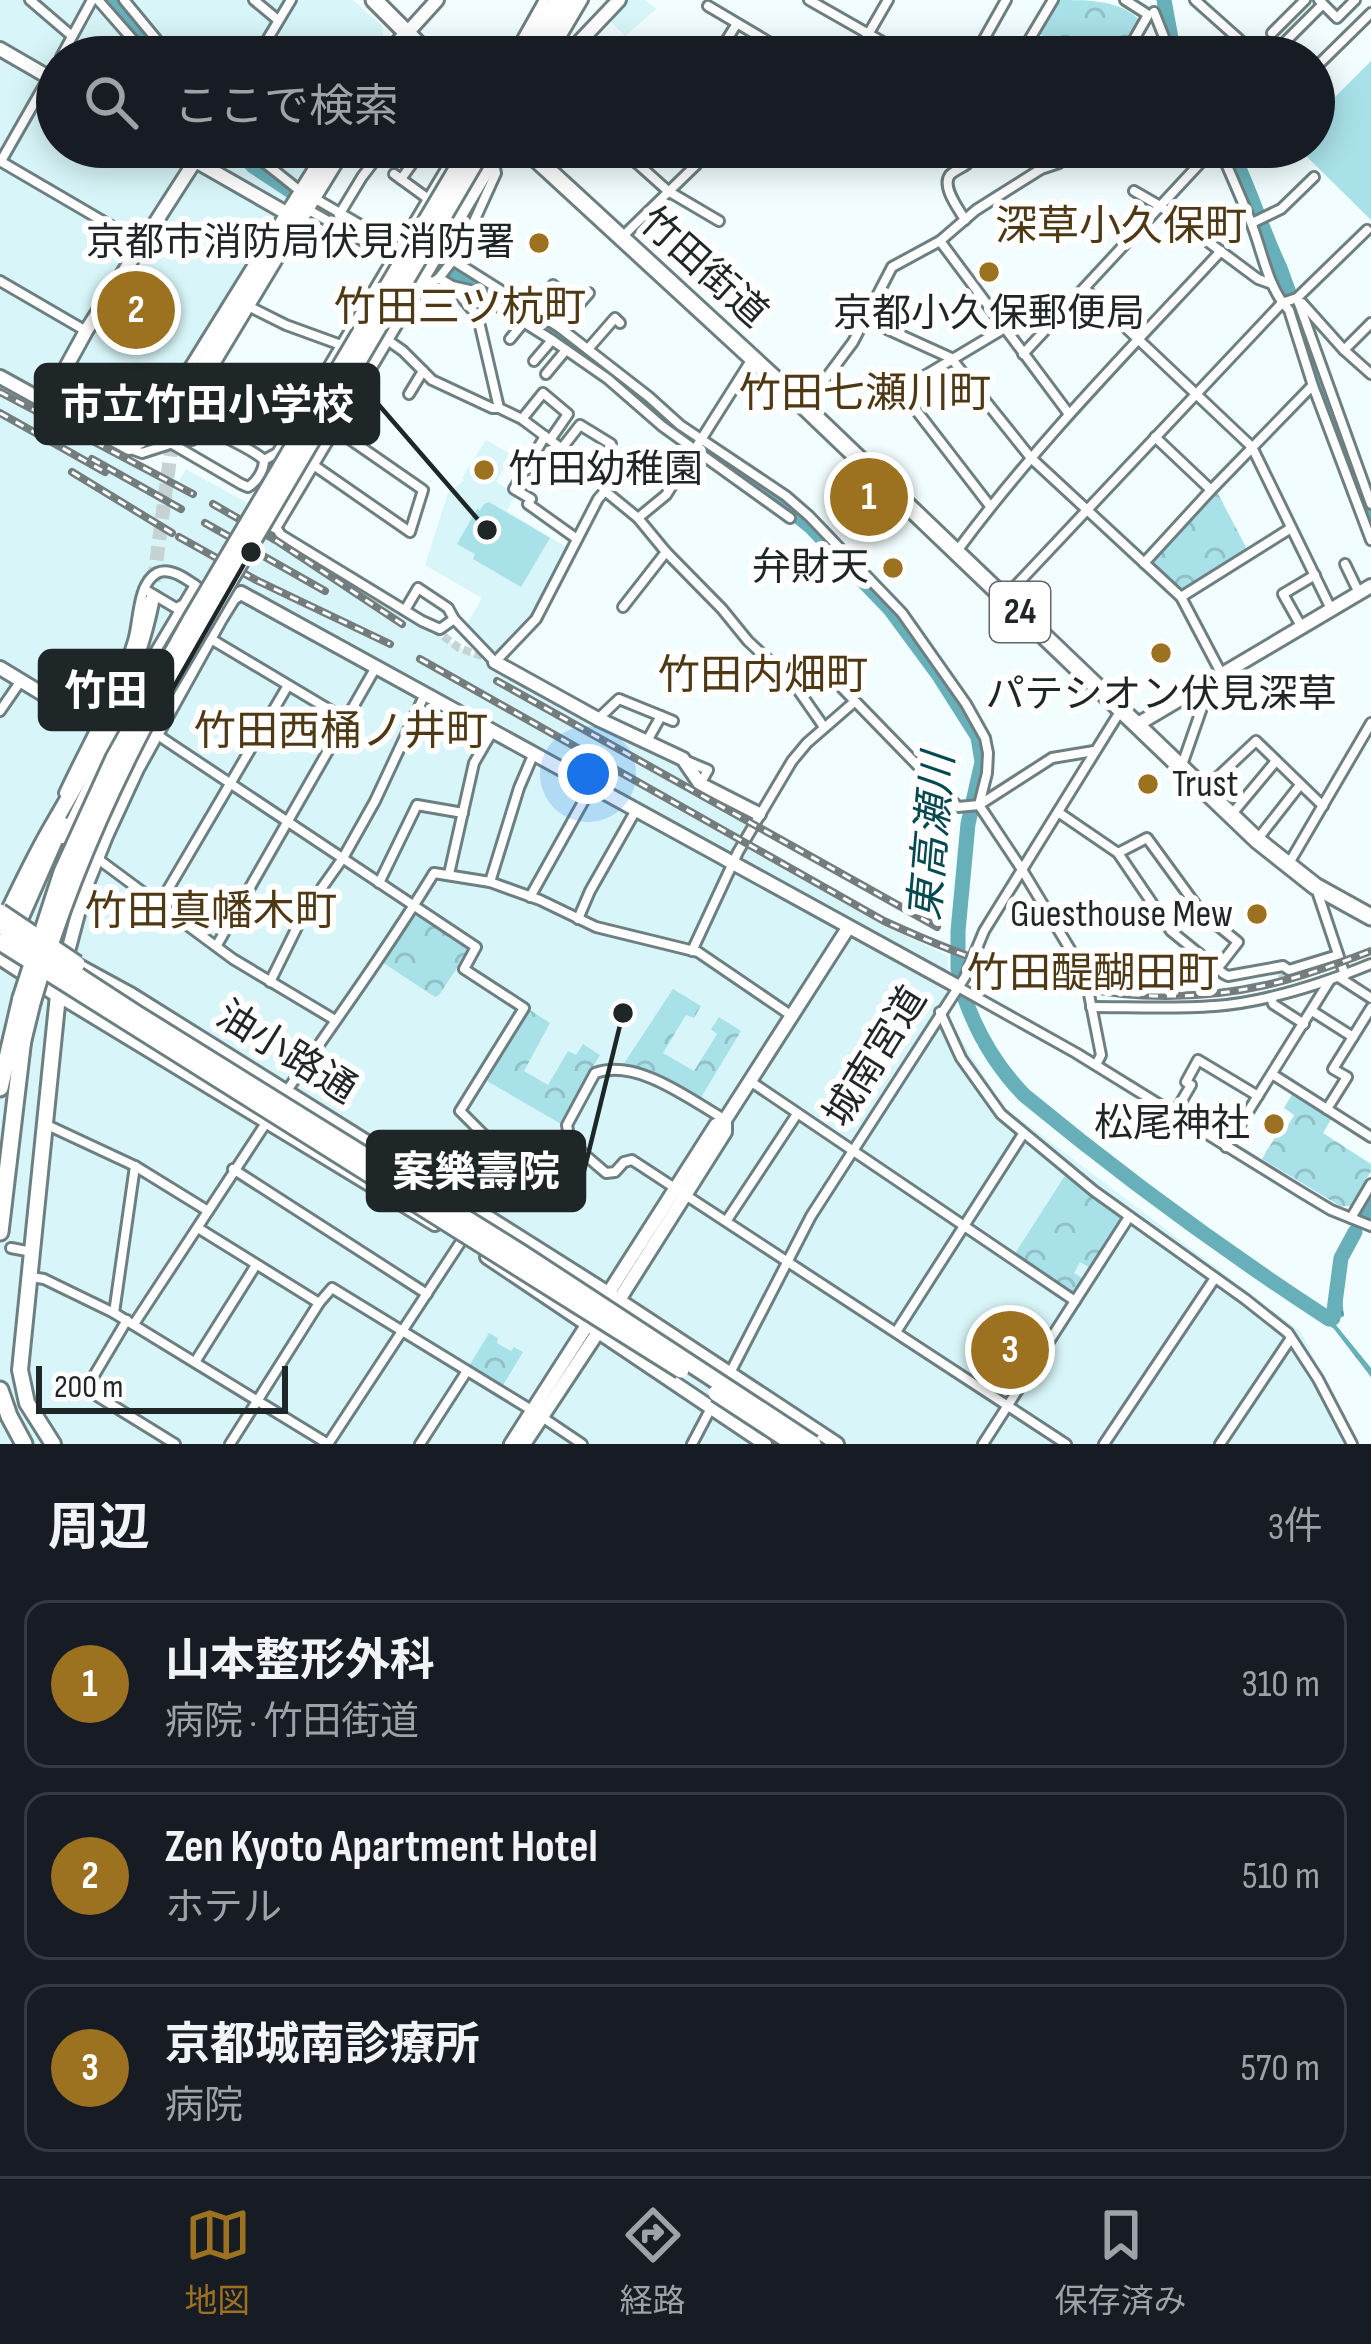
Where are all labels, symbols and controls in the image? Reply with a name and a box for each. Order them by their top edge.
search box [36,36,1335,168]
icon: search [78,69,144,135]
text: ここで検索 [174,80,399,135]
street label: 竹田街道 [629,198,777,338]
district label: 深草小久保町 [995,202,1247,253]
place label: 京都市消防局伏見消防署 [86,220,515,267]
marker: 京都市消防局伏見消防署 [526,230,552,256]
marker: 京都小久保郵便局 [976,259,1002,285]
pin: 2 [97,265,175,355]
district label: 竹田三ツ杭町 [334,283,586,334]
place label: 京都小久保郵便局 [833,291,1145,338]
callout: 市立竹田小学校 [36,365,378,443]
district label: 竹田七瀬川町 [739,369,991,420]
text: 市立竹田小学校 [60,381,354,432]
place label: 竹田幼稚園 [508,447,703,494]
pin: 1 [830,452,908,542]
marker: 竹田幼稚園 [471,457,497,483]
place label: 弁財天 [752,545,869,592]
marker: 弁財天 [880,555,906,581]
road number: 24 [990,582,1050,642]
marker: パテシオン伏見深草 [1148,640,1174,666]
callout: 竹田 [40,651,172,729]
district label: 竹田内畑町 [658,651,868,702]
text: 竹田 [64,667,148,718]
place label: パテシオン伏見深草 [985,672,1337,719]
district label: 竹田西桶ノ井町 [194,707,488,758]
your location [558,744,618,804]
water label: 東高瀬川 [900,747,966,923]
place label: Trust [1172,761,1238,808]
marker: Trust [1135,771,1161,797]
district label: 竹田真幡木町 [85,887,337,938]
place label: Guesthouse Mew [1010,891,1233,938]
marker: Guesthouse Mew [1244,901,1270,927]
district label: 竹田醍醐田町 [967,949,1219,1000]
street label: 城南宮道 [815,978,937,1136]
street label: 油小路通 [207,992,365,1114]
place label: 松尾神社 [1094,1101,1250,1148]
marker: 松尾神社 [1261,1111,1287,1137]
callout: 案樂壽院 [368,1132,584,1210]
text: 案樂壽院 [392,1148,560,1199]
pin: 3 [971,1305,1049,1395]
scale bar [36,1360,288,1413]
text: 200 m [54,1367,123,1407]
text: 周辺 [48,1498,150,1559]
text: 3件 [1268,1504,1323,1551]
text: 山本整形外科 [165,1634,435,1689]
text: 1 [82,1661,98,1708]
text: 310 m [1241,1661,1320,1708]
text: 病院 · 竹田街道 [165,1699,419,1746]
text: Zen Kyoto Apartment Hotel [165,1820,598,1875]
text: 2 [81,1853,99,1900]
text: 510 m [1242,1853,1320,1900]
text: ホテル [165,1885,282,1932]
text: 京都城南診療所 [165,2018,480,2073]
text: 3 [81,2045,99,2092]
text: 570 m [1240,2045,1320,2092]
text: 病院 [165,2083,243,2130]
tab: 地図 [185,2202,251,2322]
tab: 経路 [620,2202,686,2322]
tab: 保存済み [1055,2202,1187,2322]

